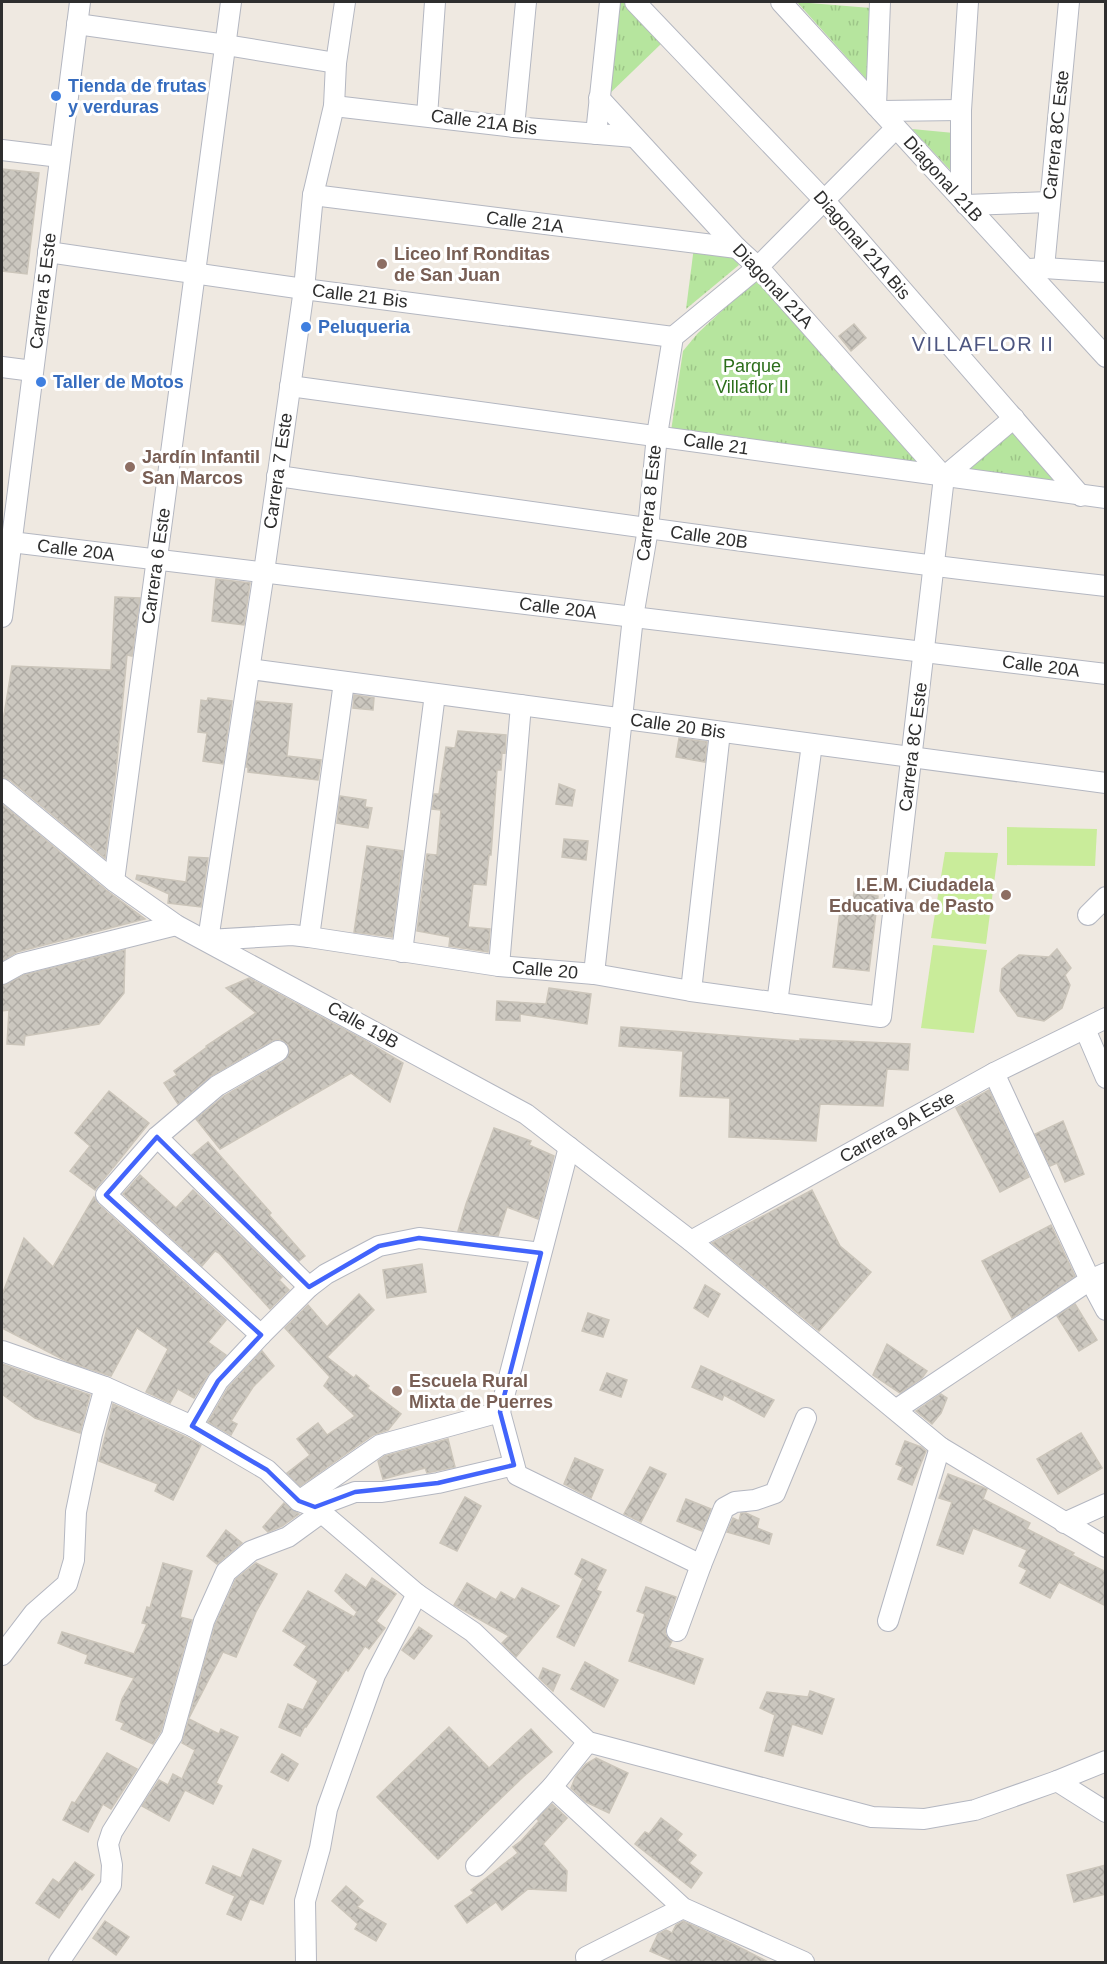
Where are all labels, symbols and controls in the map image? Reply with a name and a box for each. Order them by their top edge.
street label: Carrera 8C Este [1039,69,1073,201]
place label: Tienda de frutas y verduras [68,76,207,117]
marker: Tienda de frutas y verduras [49,89,63,103]
street label: Calle 21A Bis [430,106,538,138]
street label: Diagonal 21B [899,132,987,226]
street label: Diagonal 21A Bis [809,187,915,303]
street label: Calle 21A [485,207,565,237]
street label: Carrera 5 Este [26,232,60,350]
street label: Diagonal 21A [729,240,817,332]
place label: Liceo Inf Ronditas de San Juan [394,244,550,285]
marker: Liceo Inf Ronditas de San Juan [375,257,389,271]
street label: Calle 21 Bis [311,280,409,312]
place label: Peluqueria [318,317,411,337]
marker: Peluqueria [299,320,313,334]
district label: VILLAFLOR II [912,333,1054,355]
park label: Parque Villaflor II [715,356,789,397]
place label: Taller de Motos [53,372,184,392]
marker: Taller de Motos [34,375,48,389]
street label: Carrera 7 Este [260,412,296,530]
street label: Calle 21 [682,430,750,458]
street label: Carrera 8 Este [633,444,665,562]
place label: Jardín Infantil San Marcos [142,447,260,488]
marker: Jardín Infantil San Marcos [123,460,137,474]
street label: Carrera 6 Este [138,507,174,625]
street label: Calle 20B [669,522,749,552]
street label: Calle 20A [36,535,116,565]
street label: Calle 20A [518,593,598,623]
street label: Calle 20A [1001,651,1081,681]
street label: Carrera 8C Este [895,681,931,813]
street label: Calle 20 Bis [629,709,727,743]
place label: I.E.M. Ciudadela Educativa de Pasto [829,875,995,916]
marker: I.E.M. Ciudadela Educativa de Pasto [999,888,1013,902]
street label: Calle 20 [511,957,579,983]
street label: Calle 19B [324,997,402,1053]
street label: Carrera 9A Este [836,1087,958,1167]
place label: Escuela Rural Mixta de Puerres [409,1371,553,1412]
marker: Escuela Rural Mixta de Puerres [390,1384,404,1398]

